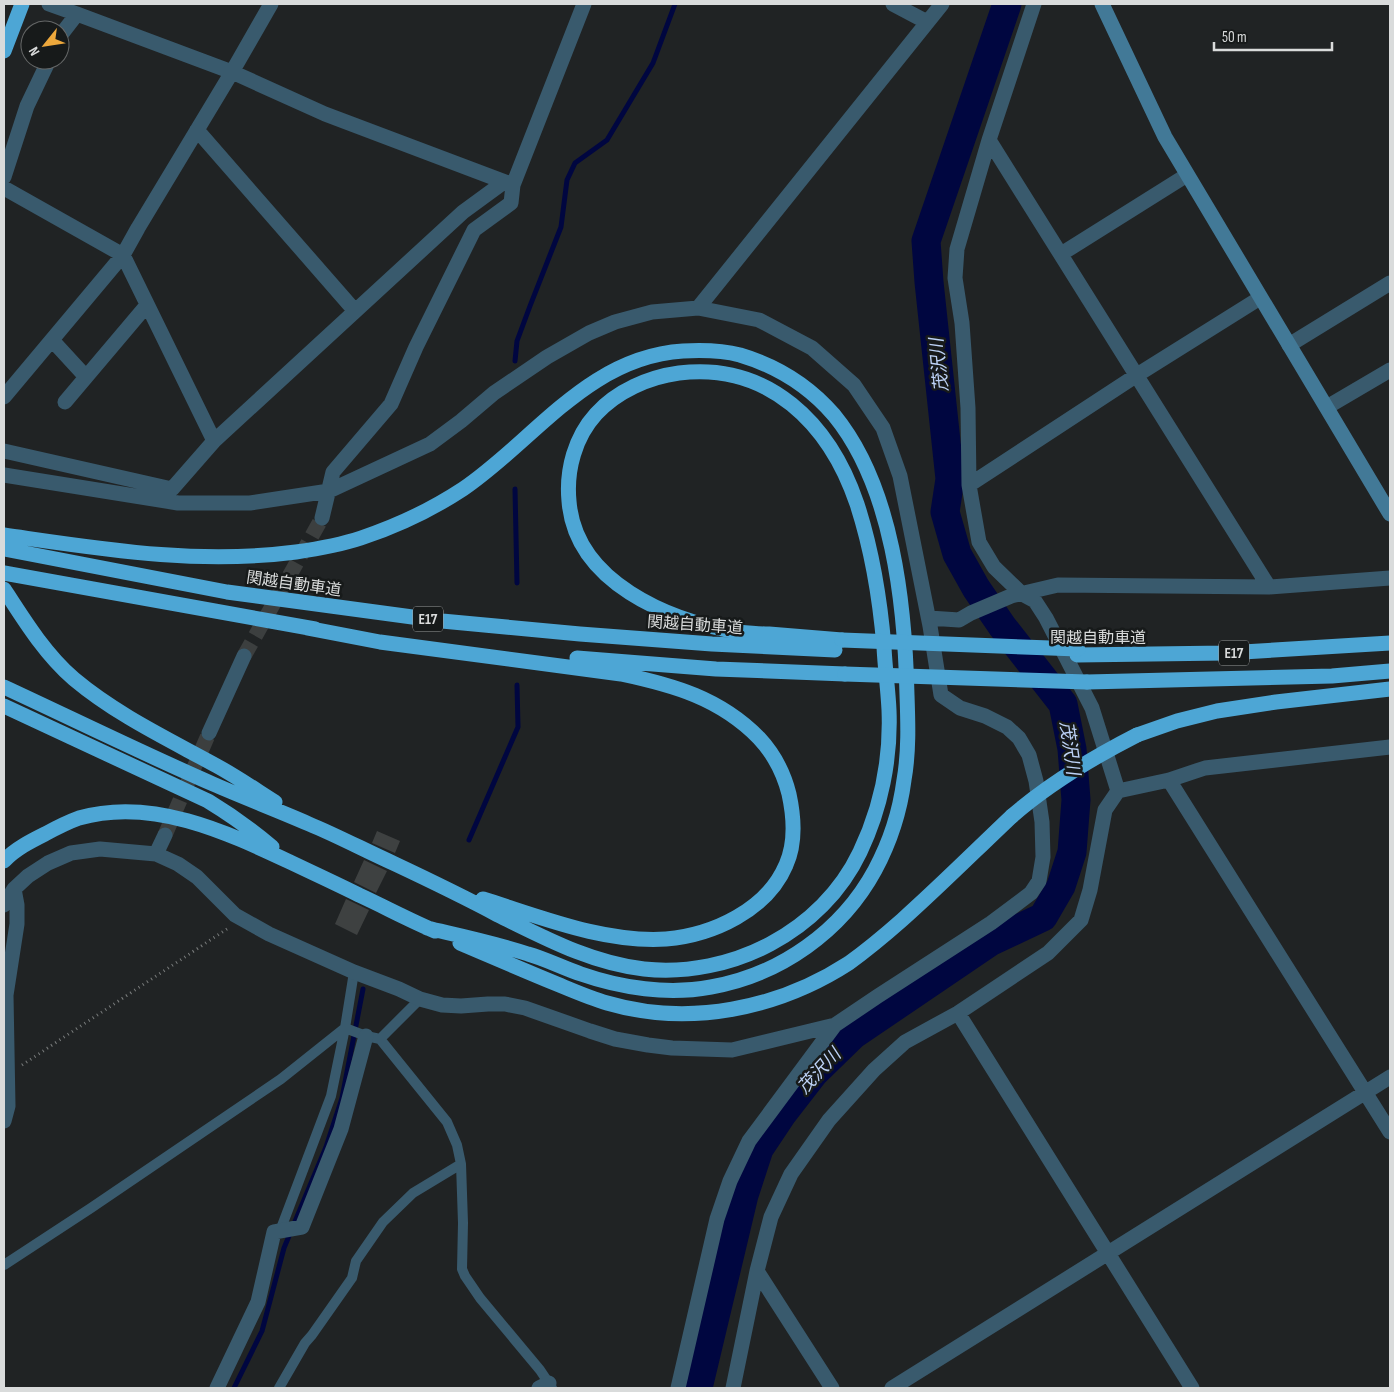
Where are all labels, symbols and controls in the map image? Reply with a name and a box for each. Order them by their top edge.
north arrow [20,20,70,70]
scale bar [1214,20,1332,52]
text: 50 m [1222,28,1247,47]
text: N [25,44,43,59]
water label: 茂沢川 [926,335,953,393]
street label: 関越自動車道 [245,568,343,601]
road number: E17 [413,606,443,632]
street label: 関越自動車道 [646,613,743,638]
street label: 関越自動車道 [1050,629,1146,648]
road number: E17 [1219,640,1249,666]
water label: 茂沢川 [1055,720,1084,778]
water label: 茂沢川 [793,1043,847,1098]

